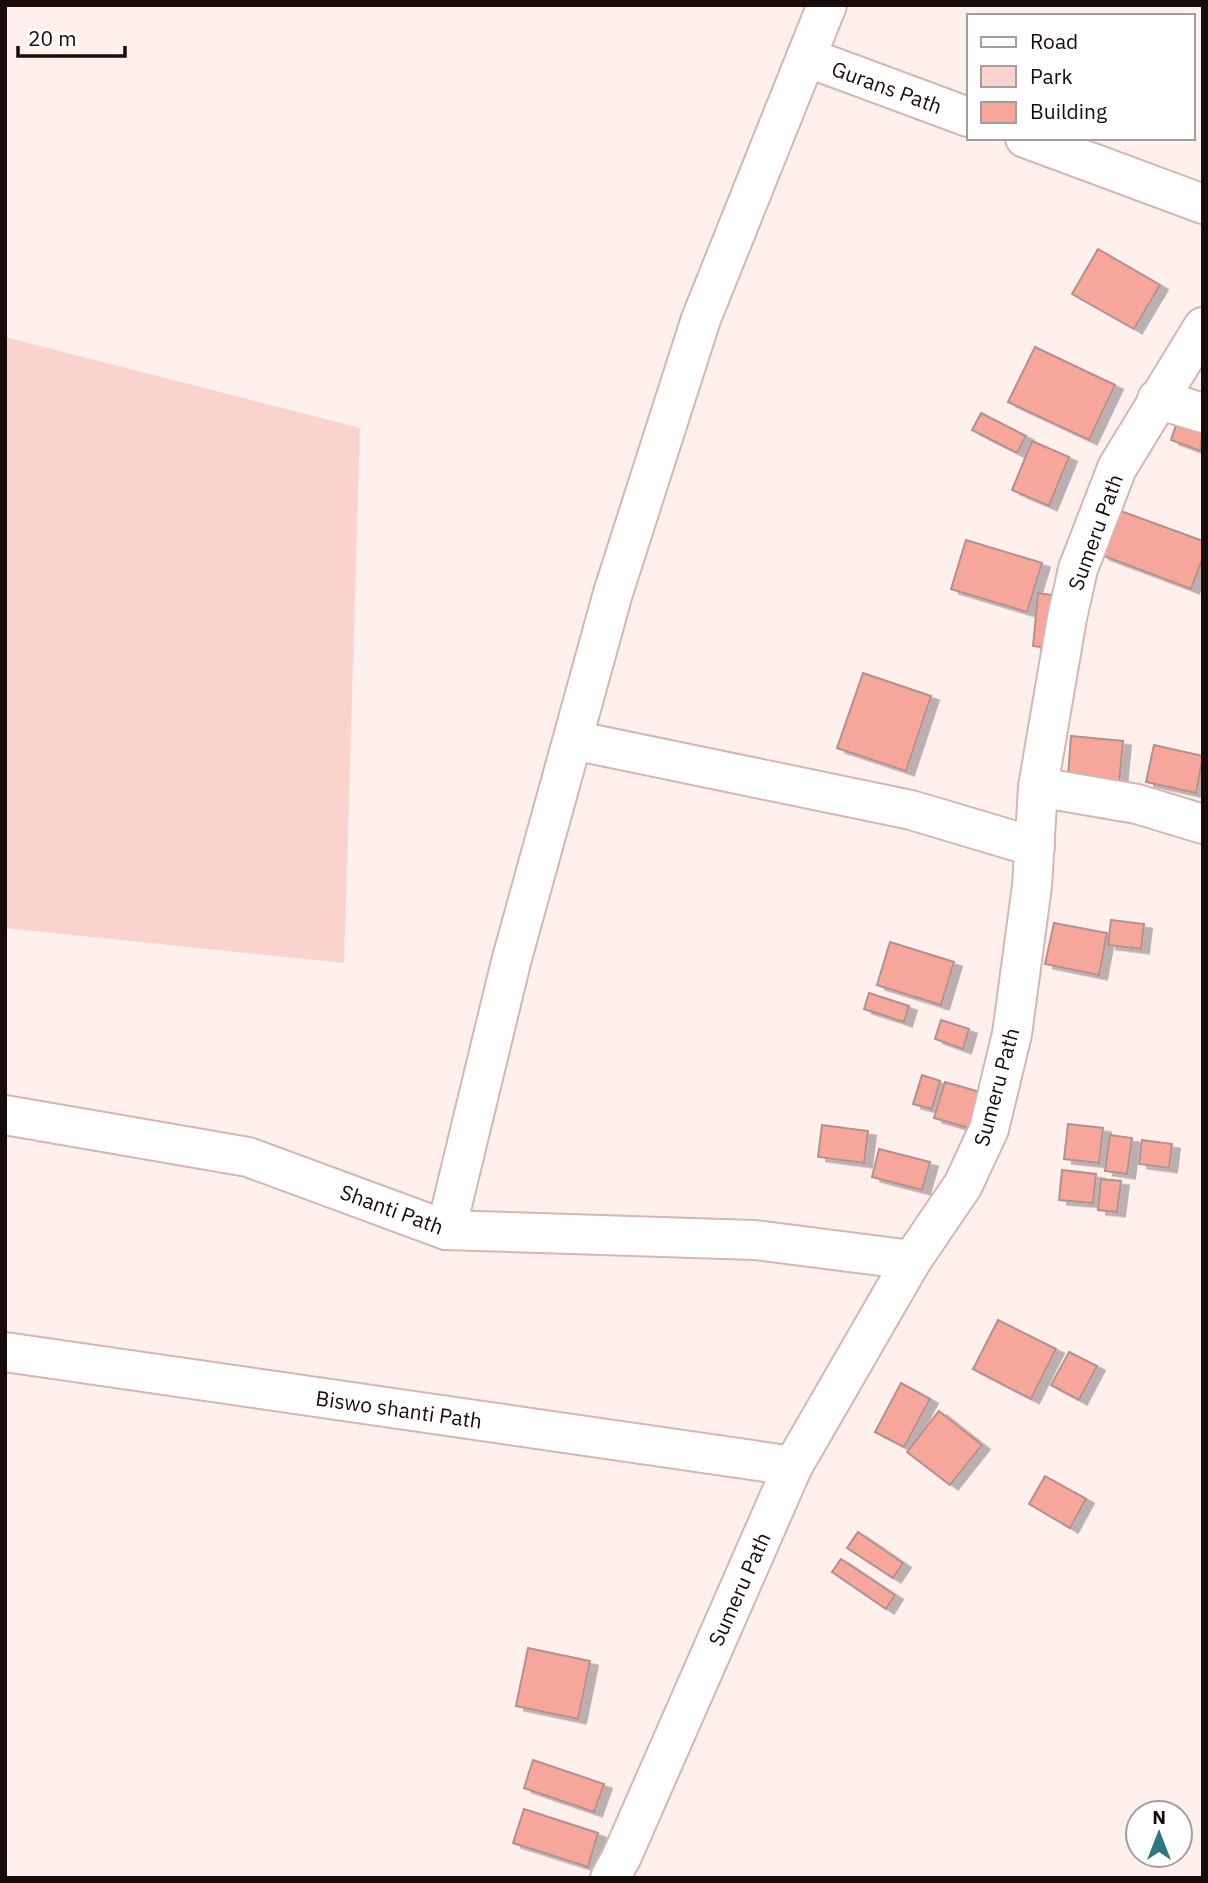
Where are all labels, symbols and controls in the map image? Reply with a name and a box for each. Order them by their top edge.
scale bar [18,14,124,58]
legend [967,14,1194,140]
text: 20 m [28,24,77,52]
text: Road [1030,27,1078,55]
street label: Gurans Path [828,54,946,120]
text: Park [1030,62,1073,90]
text: Building [1030,97,1107,125]
street label: Sumeru Path [1061,470,1129,594]
street label: Sumeru Path [967,1025,1025,1149]
street label: Shanti Path [337,1177,447,1241]
street label: Biswo shanti Path [314,1383,484,1435]
street label: Sumeru Path [701,1528,777,1650]
north arrow [1124,1799,1194,1869]
text: N [1152,1805,1166,1829]

